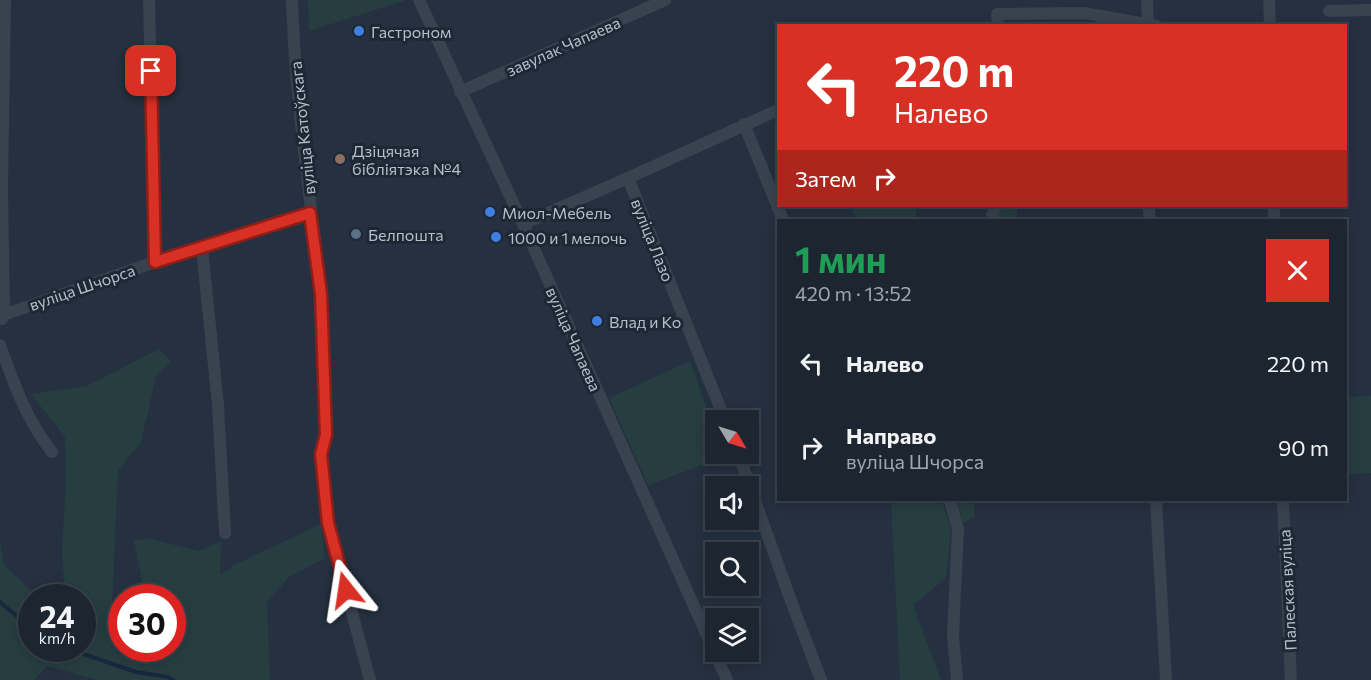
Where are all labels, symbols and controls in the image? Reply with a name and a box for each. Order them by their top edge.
street label: завулак Чапаева [503,12,623,80]
place label: Гастроном [371,22,451,41]
marker: Гастроном [352,24,366,38]
text: 220 m [894,44,1014,96]
pin [125,45,176,96]
icon: left [795,48,873,126]
icon: arrive [134,54,167,87]
street label: вуліца Катоўскага [286,60,318,196]
text: Налево [894,96,989,129]
place label: Дзіцячая бібліятэка №4 [352,141,461,178]
marker: Дзіцячая бібліятэка №4 [333,152,347,166]
icon: right [868,162,901,195]
text: Затем [795,165,856,192]
street label: вуліца Лазо [628,196,678,284]
place label: Миол-Мебель [502,203,611,222]
marker: Миол-Мебель [483,205,497,219]
place label: Белпошта [368,225,444,244]
marker: Белпошта [349,227,363,241]
place label: 1000 и 1 мелочь [508,228,627,247]
marker: 1000 и 1 мелочь [489,230,503,244]
text: 1 мин [795,236,887,280]
button: close [1266,239,1329,302]
street label: вуліца Шчорса [27,260,137,314]
text: 420 m · 13:52 [795,281,912,305]
street label: вуліца Чапаева [543,284,605,394]
place label: Влад и Ко [609,312,681,331]
marker: Влад и Ко [590,314,604,328]
icon: left [795,347,828,380]
text: Налево [846,350,924,377]
text: 220 m [1267,350,1329,377]
north arrow [705,410,759,464]
map controls [705,410,759,662]
text: Направо [846,422,936,449]
icon: right [795,431,828,464]
text: 90 m [1278,434,1329,461]
text: вуліца Шчорса [846,449,984,473]
button: sound [705,476,759,530]
street label: Палеская вуліца [1274,529,1300,651]
button: search [705,542,759,596]
position arrow [314,558,378,622]
speed limit sign: 30 [108,584,186,662]
text: 24 [39,597,75,634]
button: layers [705,608,759,662]
text: km/h [39,629,75,647]

